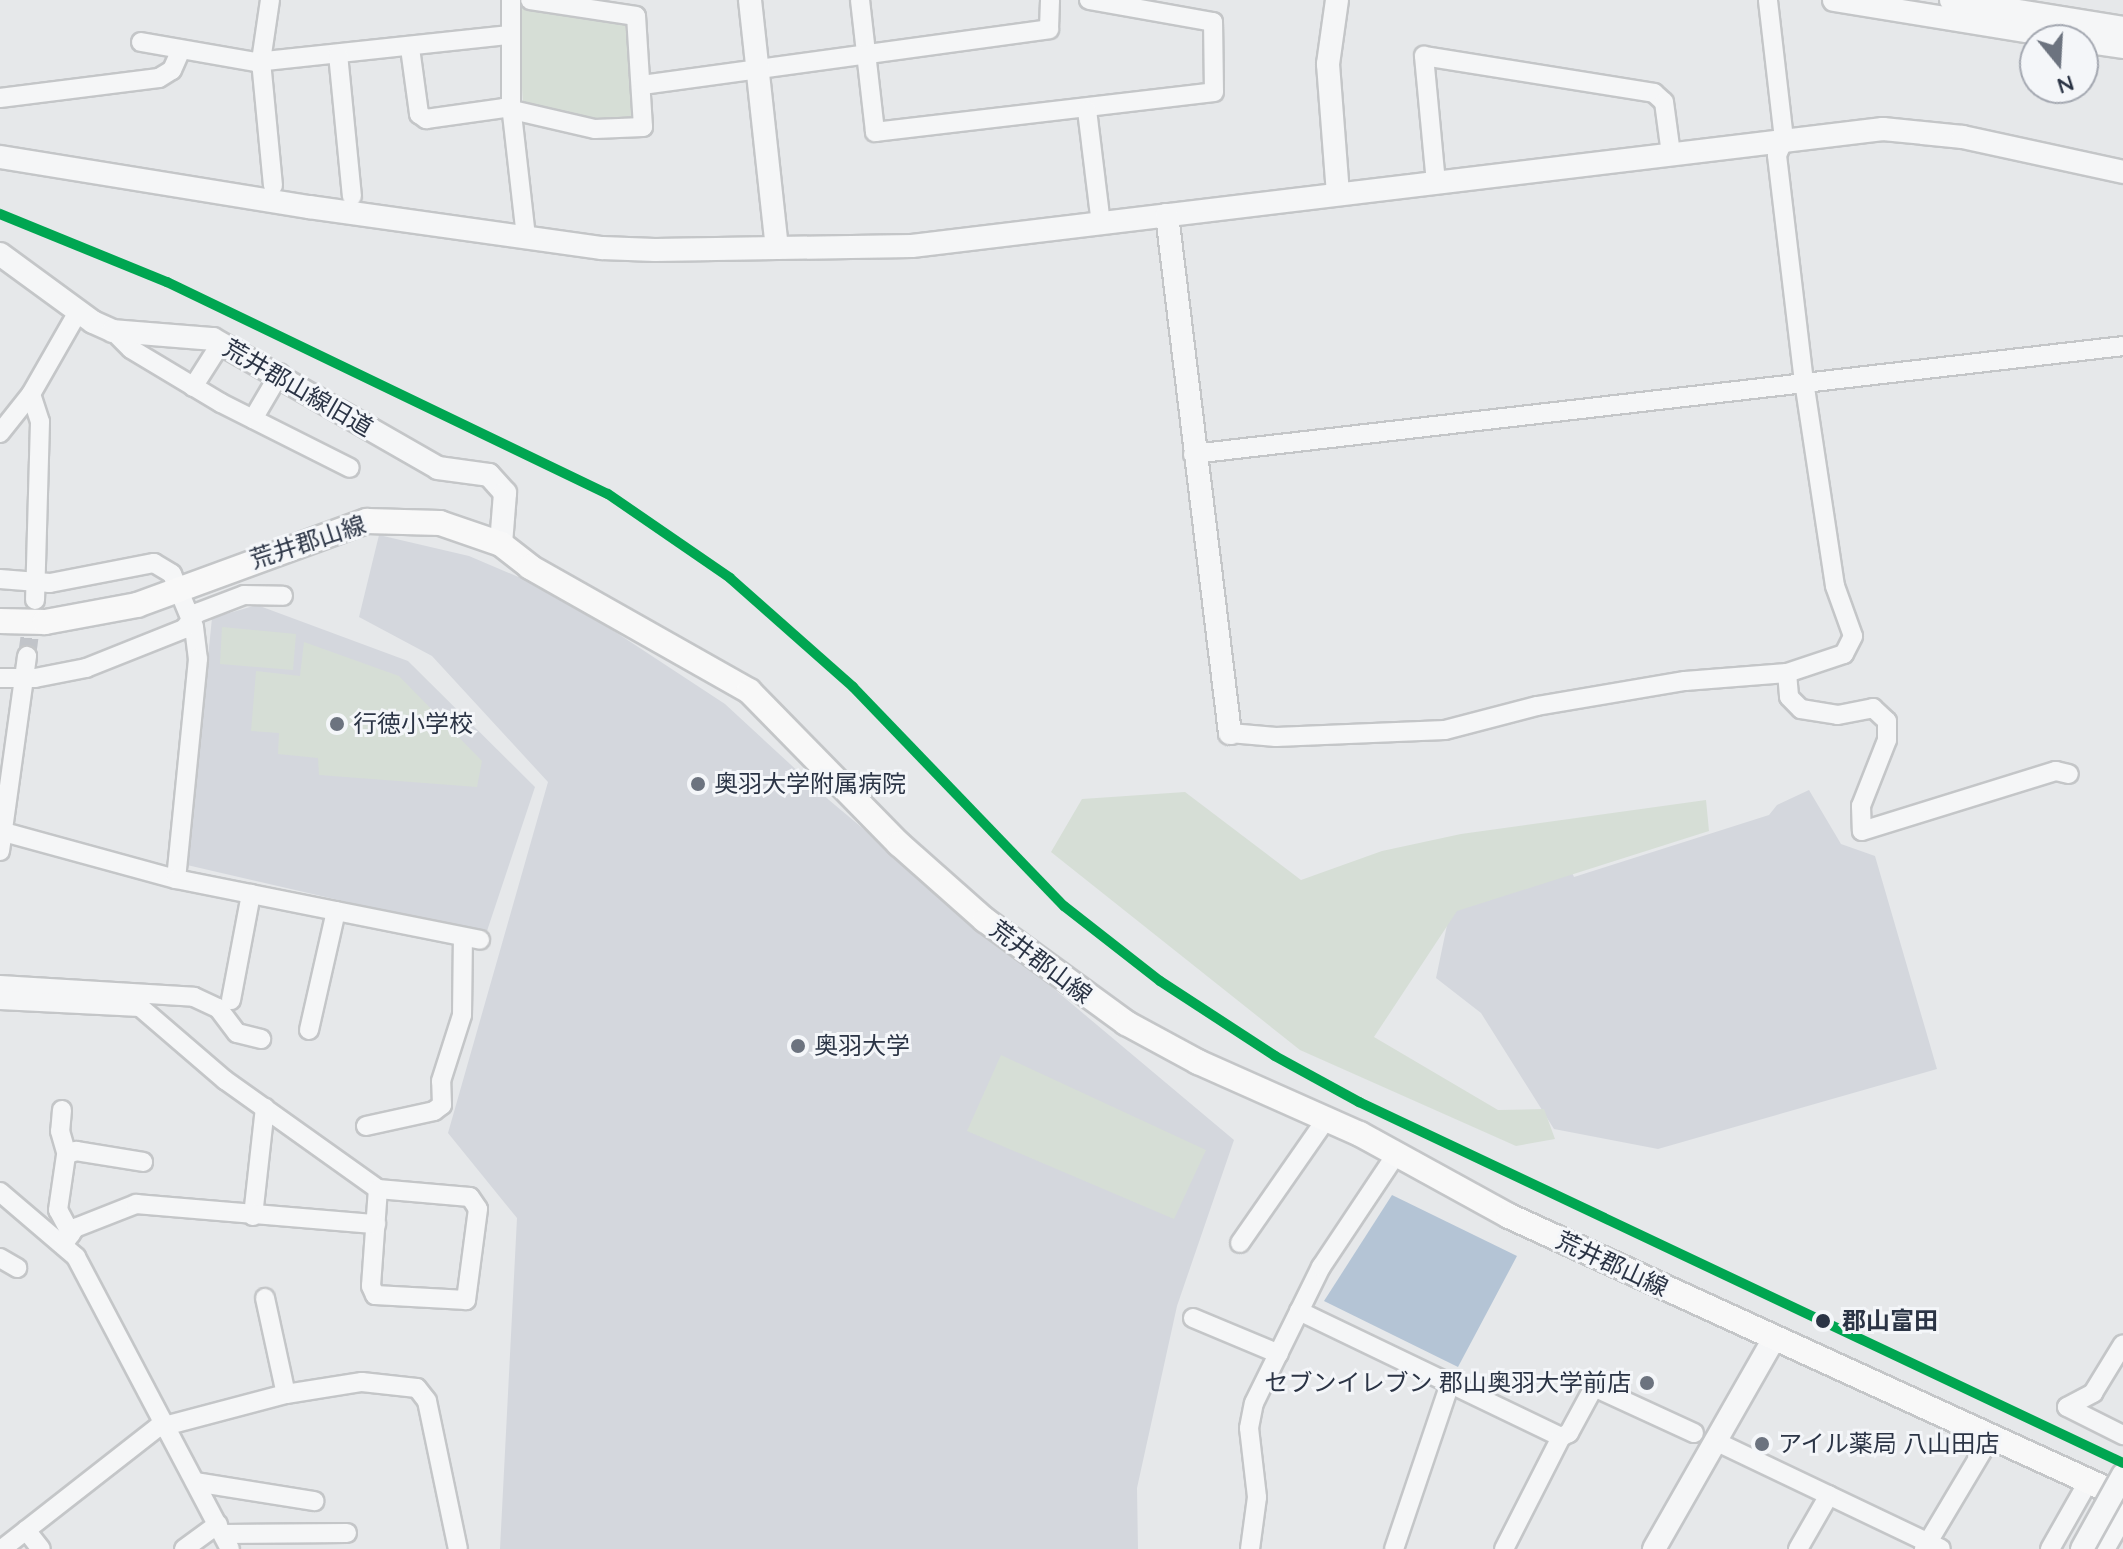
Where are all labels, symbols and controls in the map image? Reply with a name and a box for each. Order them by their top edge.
north arrow [2019,24,2099,104]
text: N [2054,69,2078,101]
street label: 荒井郡山線旧道 [218,334,378,442]
street label: 荒井郡山線 [246,510,370,574]
place label: 行徳小学校 [353,710,473,738]
marker: 行徳小学校 [328,715,346,733]
place label: 奥羽大学附属病院 [714,770,906,798]
marker: 奥羽大学附属病院 [689,775,707,793]
street label: 荒井郡山線 [984,914,1098,1010]
place label: 奥羽大学 [814,1032,910,1060]
marker: 奥羽大学 [789,1037,807,1055]
street label: 荒井郡山線 [1552,1226,1672,1302]
place label: 郡山富田 [1842,1307,1938,1335]
marker: 郡山富田 [1811,1309,1835,1333]
place label: セブンイレブン 郡山奥羽大学前店 [1264,1369,1631,1397]
marker: セブンイレブン 郡山奥羽大学前店 [1638,1374,1656,1392]
place label: アイル薬局 八山田店 [1778,1430,2001,1458]
marker: アイル薬局 八山田店 [1753,1435,1771,1453]

